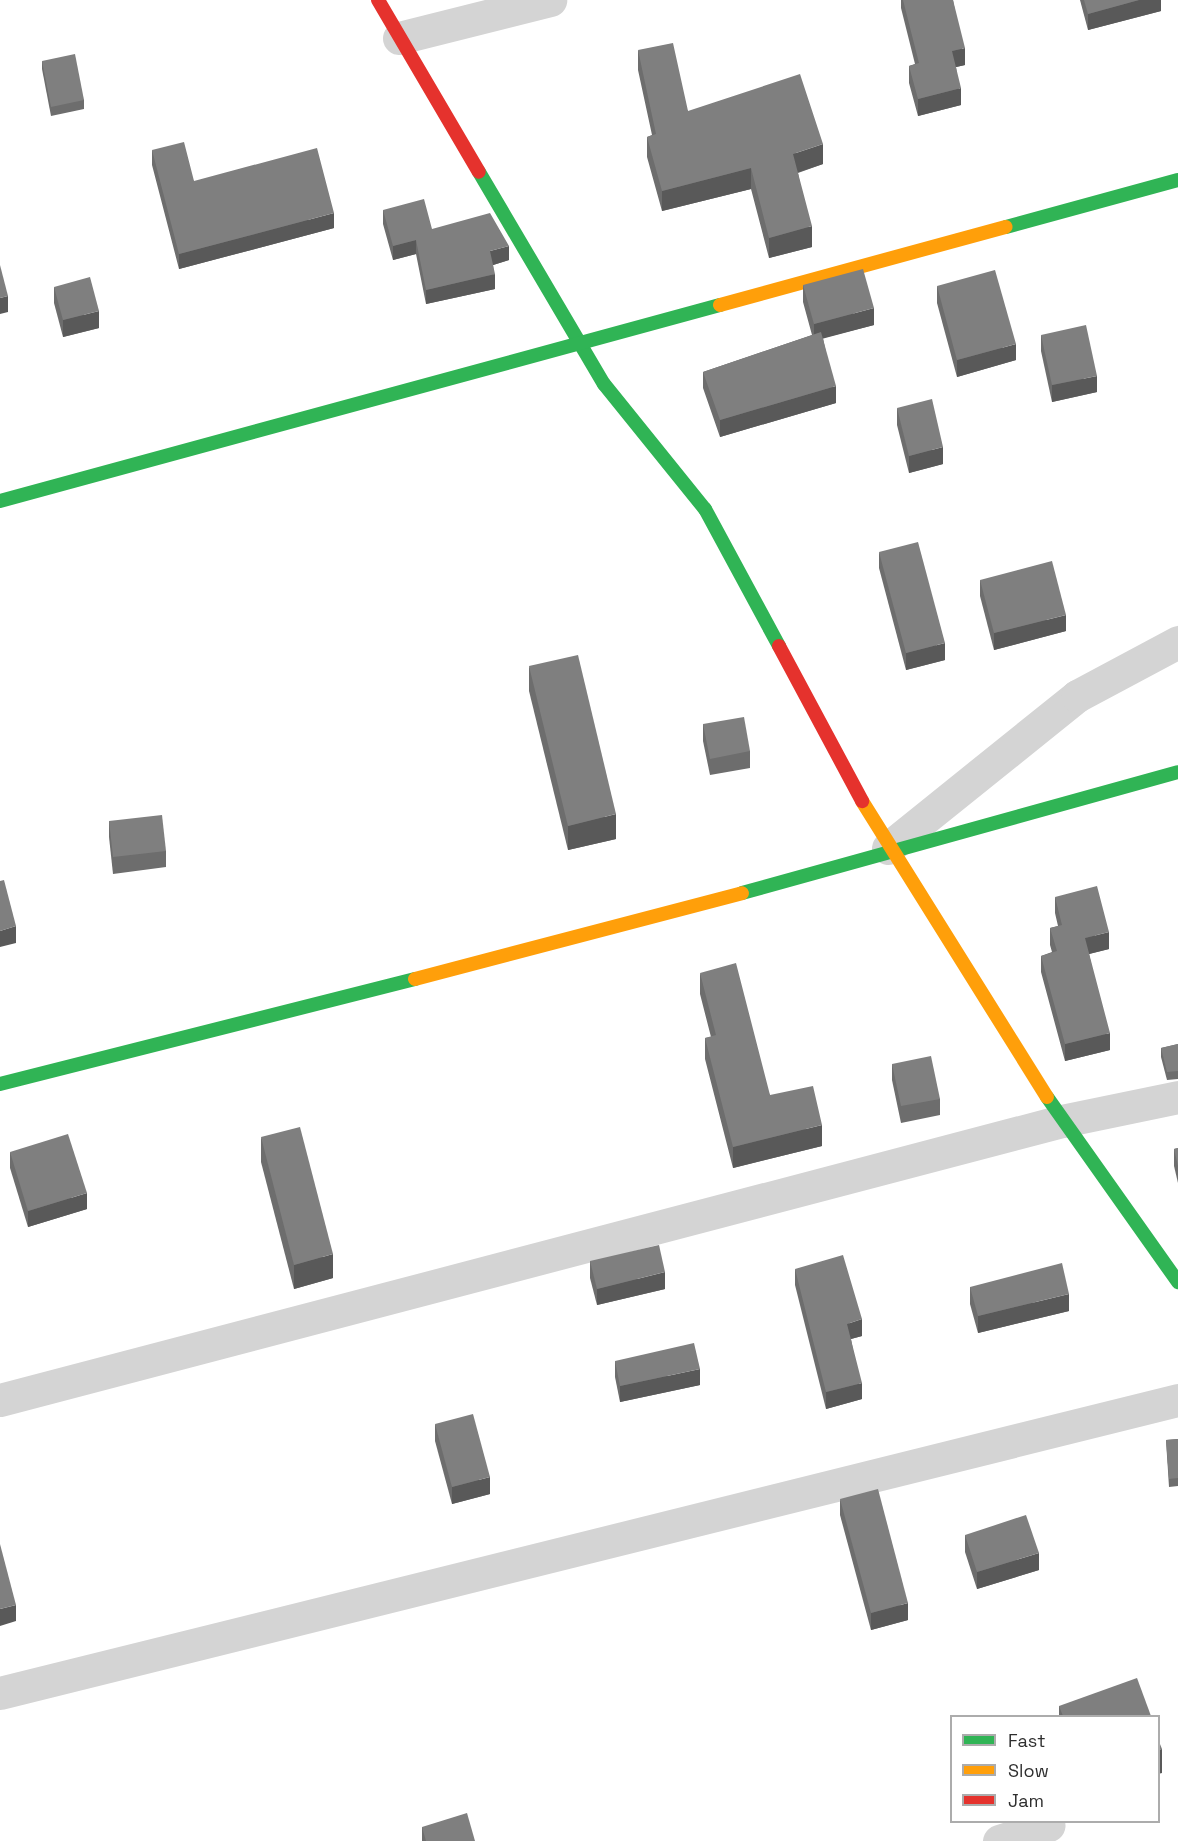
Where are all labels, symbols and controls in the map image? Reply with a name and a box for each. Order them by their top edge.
legend [950,1715,1160,1823]
text: Fast [1008,1729,1045,1752]
text: Slow [1008,1759,1049,1782]
text: Jam [1008,1789,1044,1812]

